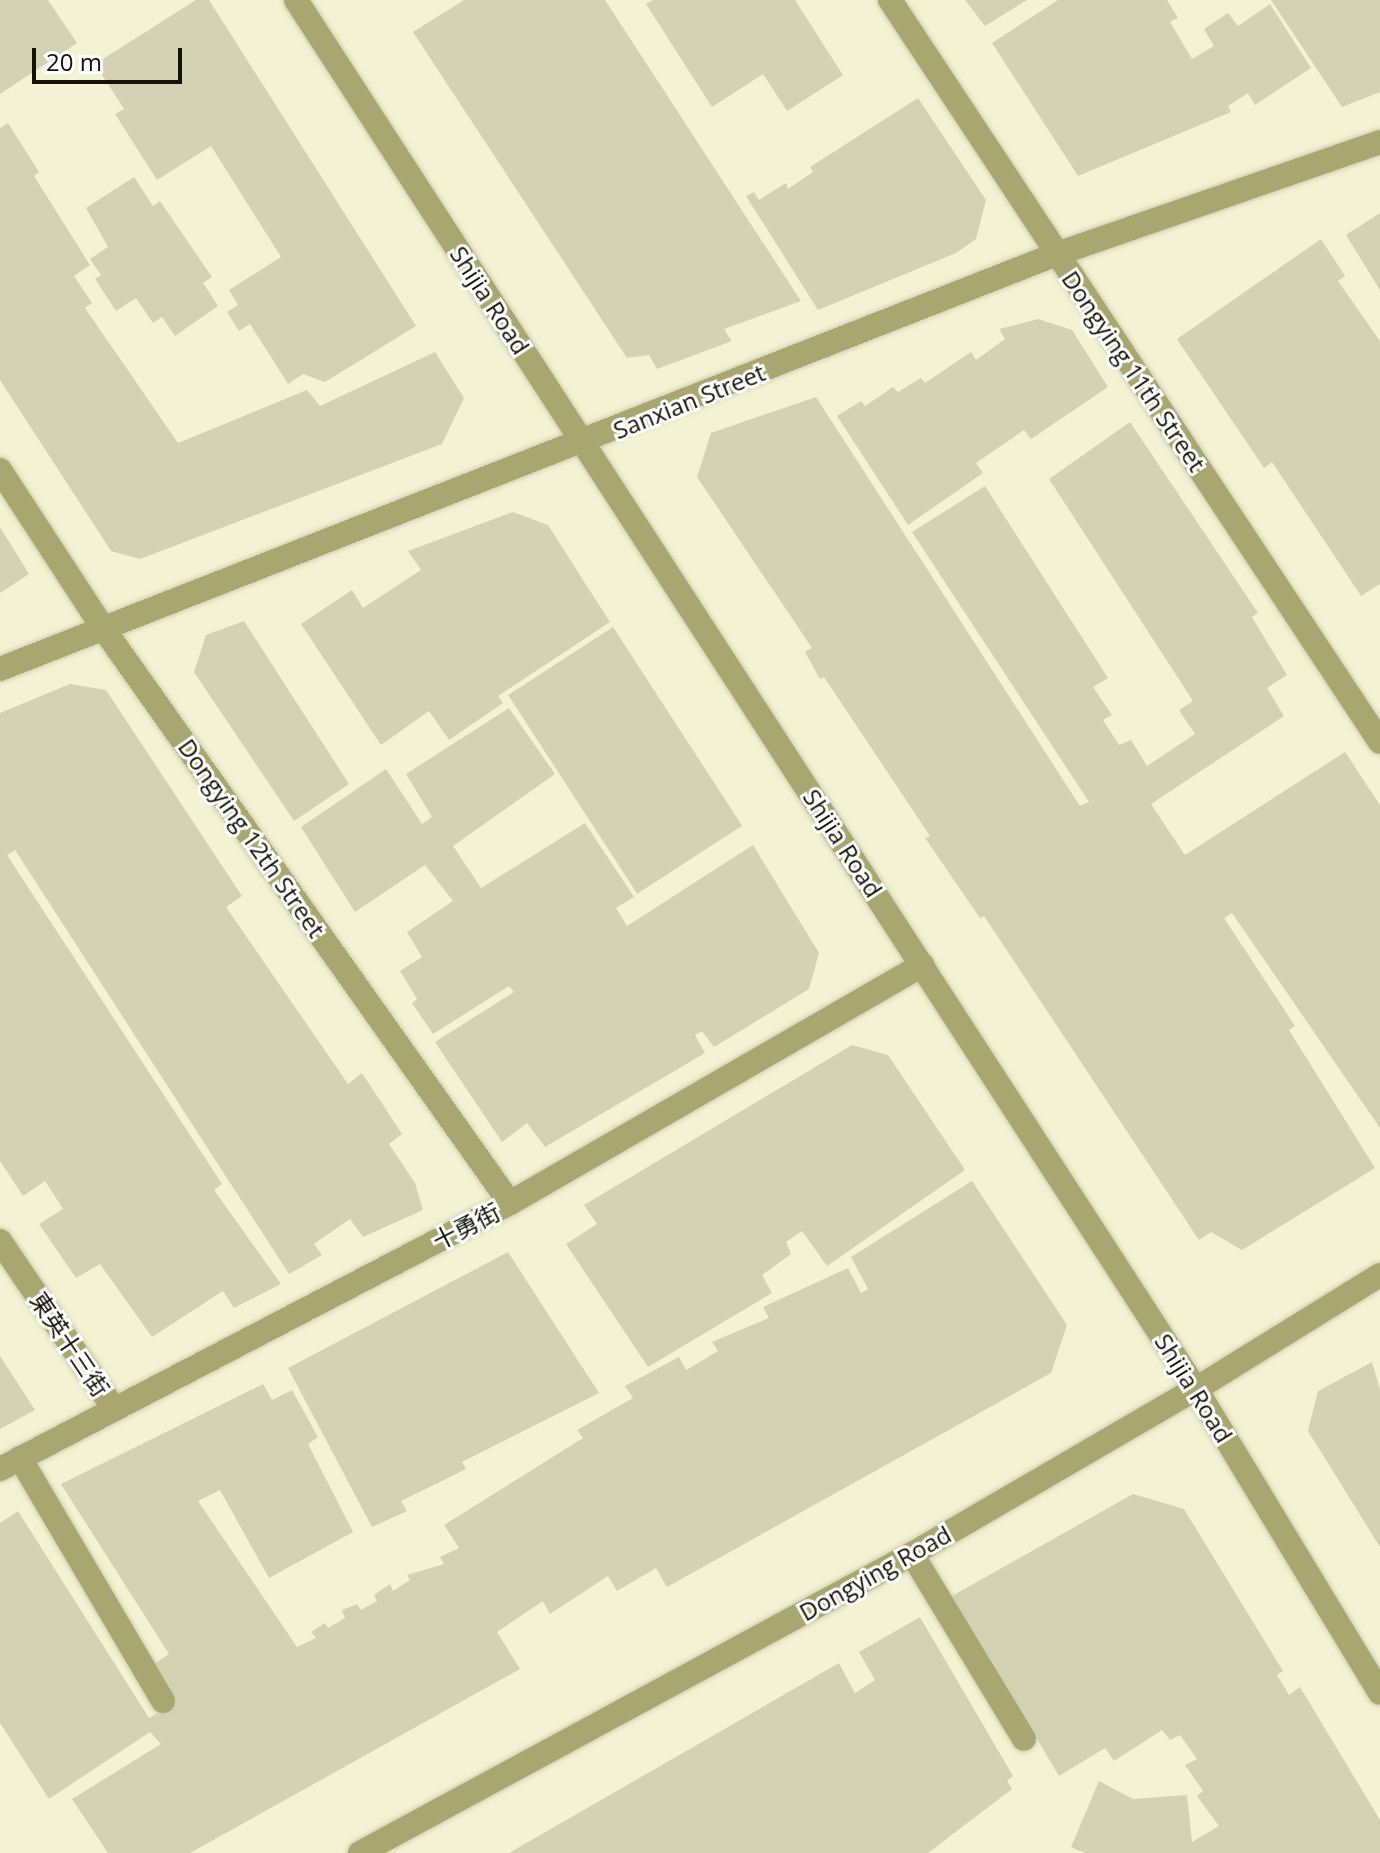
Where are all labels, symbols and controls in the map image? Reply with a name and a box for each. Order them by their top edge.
scale bar [36,32,186,82]
text: 20 m [46,45,102,78]
street label: Shijia Road [444,241,536,359]
street label: Dongying 11th Street [1056,265,1212,477]
street label: Sanxian Street [609,357,769,445]
street label: Dongying 12th Street [173,733,331,943]
street label: Shijia Road [797,784,889,902]
street label: 十勇街 [427,1197,505,1255]
street label: 東英十三街 [25,1286,115,1402]
street label: Shijia Road [1149,1328,1239,1448]
street label: Dongying Road [794,1519,956,1627]

